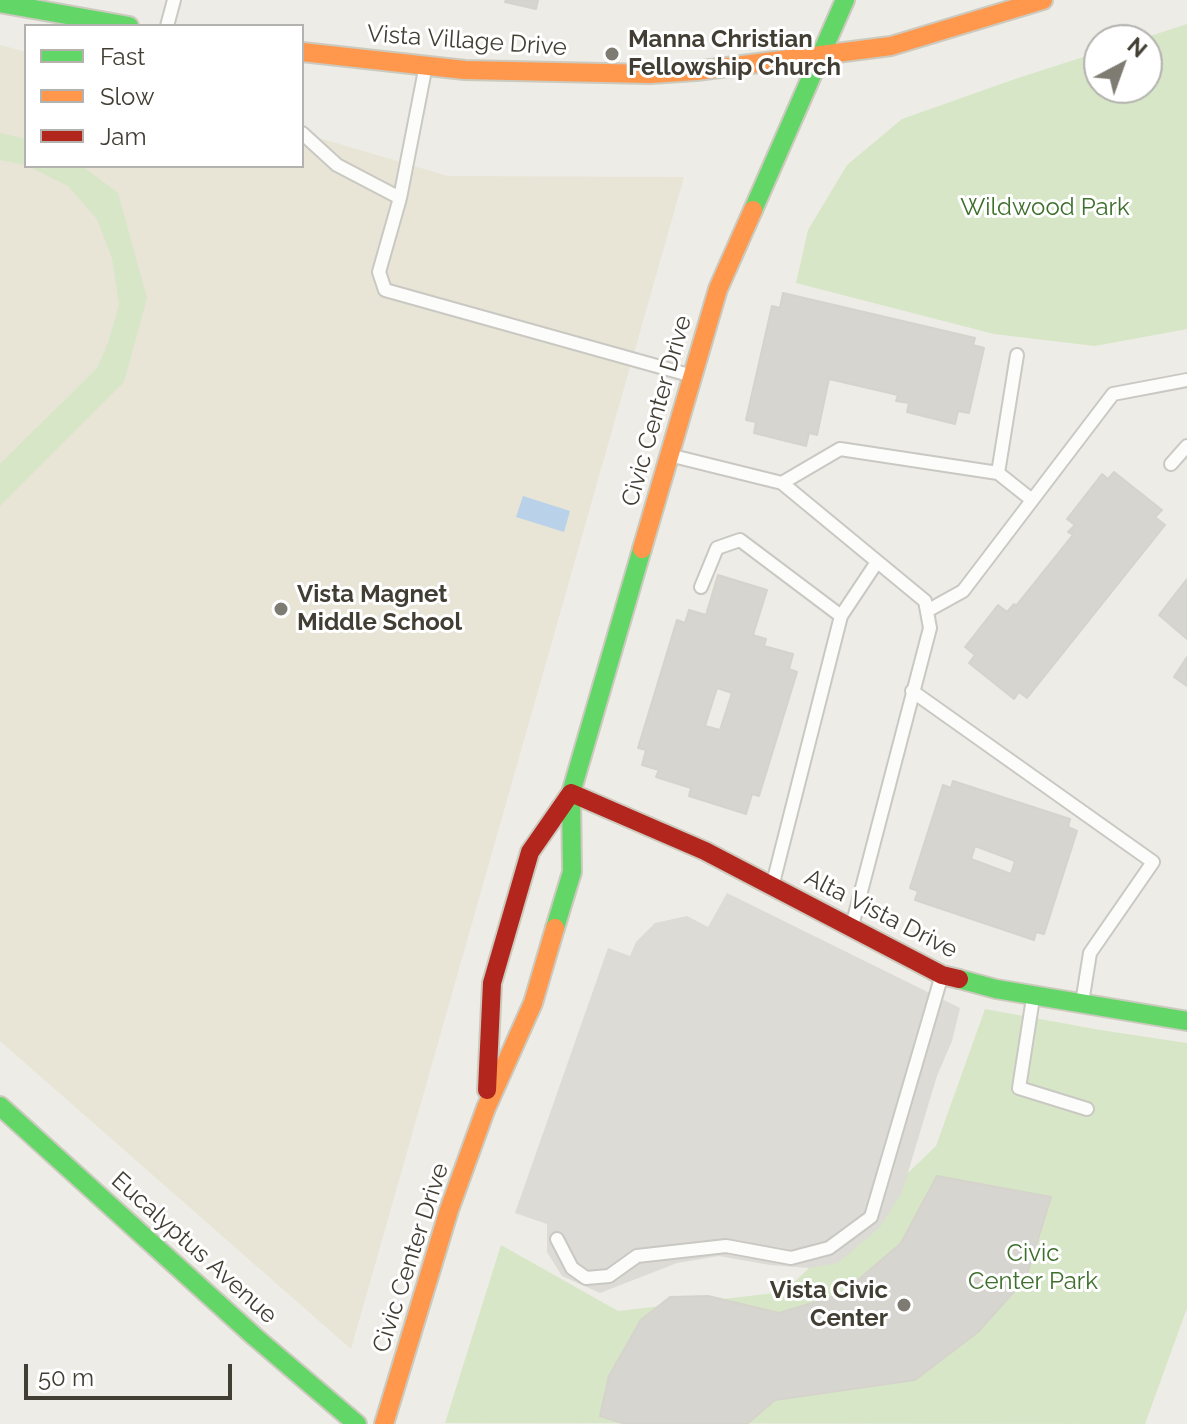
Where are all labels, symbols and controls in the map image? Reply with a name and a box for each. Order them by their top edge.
street label: Vista Village Drive [366,20,568,62]
legend [24,24,304,168]
north arrow [1083,24,1163,104]
place label: Manna Christian Fellowship Church [628,26,841,82]
text: N [1123,32,1152,63]
text: Fast [100,42,145,71]
marker: Manna Christian Fellowship Church [603,45,621,63]
text: Slow [100,82,154,111]
text: Jam [100,122,146,151]
park label: Wildwood Park [960,194,1130,222]
street label: Civic Center Drive [616,312,698,510]
place label: Vista Magnet Middle School [297,581,462,637]
marker: Vista Magnet Middle School [272,600,290,618]
street label: Alta Vista Drive [800,863,962,965]
street label: Civic Center Drive [367,1160,455,1356]
street label: Eucalyptus Avenue [105,1166,283,1330]
park label: Civic Center Park [968,1240,1098,1296]
place label: Vista Civic Center [770,1277,888,1333]
marker: Vista Civic Center [895,1296,913,1314]
scale bar [28,1348,236,1398]
text: 50 m [38,1363,94,1392]

